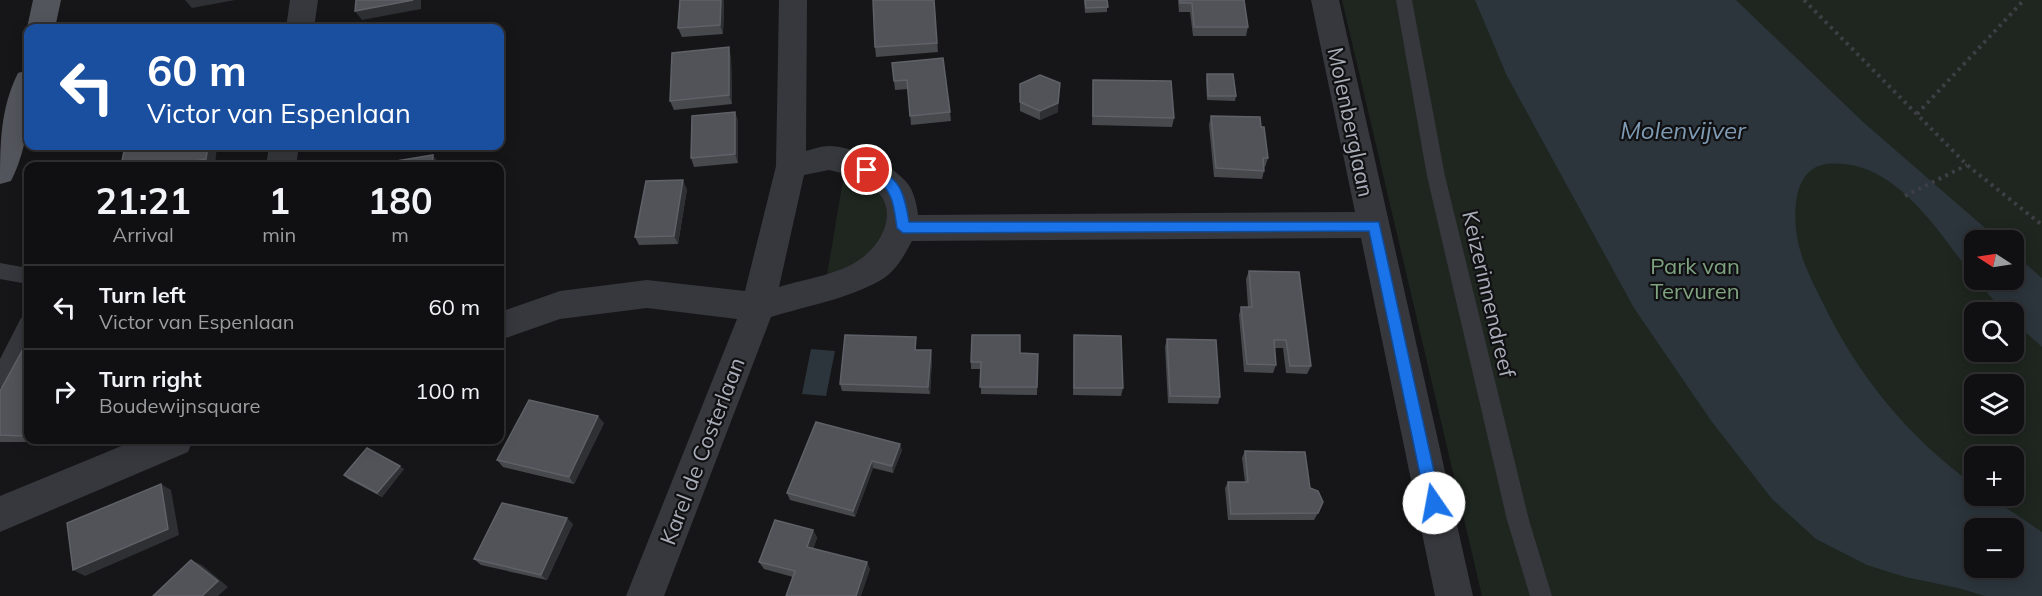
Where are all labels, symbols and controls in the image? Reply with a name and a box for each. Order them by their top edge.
text: 60 m [147,44,247,97]
street label: Molenberglaan [1321,45,1381,199]
icon: left [48,48,126,126]
text: Victor van Espenlaan [147,96,411,130]
water label: Molenvijver [1620,115,1747,145]
pin [841,144,892,195]
icon: arrive [850,153,883,186]
text: 21:21 [95,178,191,223]
text: 1 [268,178,290,223]
text: 180 [368,178,433,223]
street label: Keizerinnendreef [1456,208,1522,381]
text: Arrival [113,222,174,247]
text: min [262,222,296,247]
text: m [391,222,409,247]
north arrow [1964,230,2024,290]
map controls [1964,230,2024,578]
park label: Park van Tervuren [1650,252,1740,305]
text: Turn left [99,281,186,309]
icon: left [48,291,81,324]
text: 60 m [429,293,480,321]
button: search [1964,302,2024,362]
text: Victor van Espenlaan [99,309,294,334]
street label: Karel de Costerlaan [653,353,751,549]
text: Turn right [99,365,202,393]
button: layers [1964,374,2024,434]
icon: right [48,375,81,408]
text: 100 m [415,377,480,405]
text: Boudewijnsquare [99,393,260,418]
button: + [1964,446,2024,506]
position arrow [1402,471,1466,535]
button: − [1964,518,2024,578]

